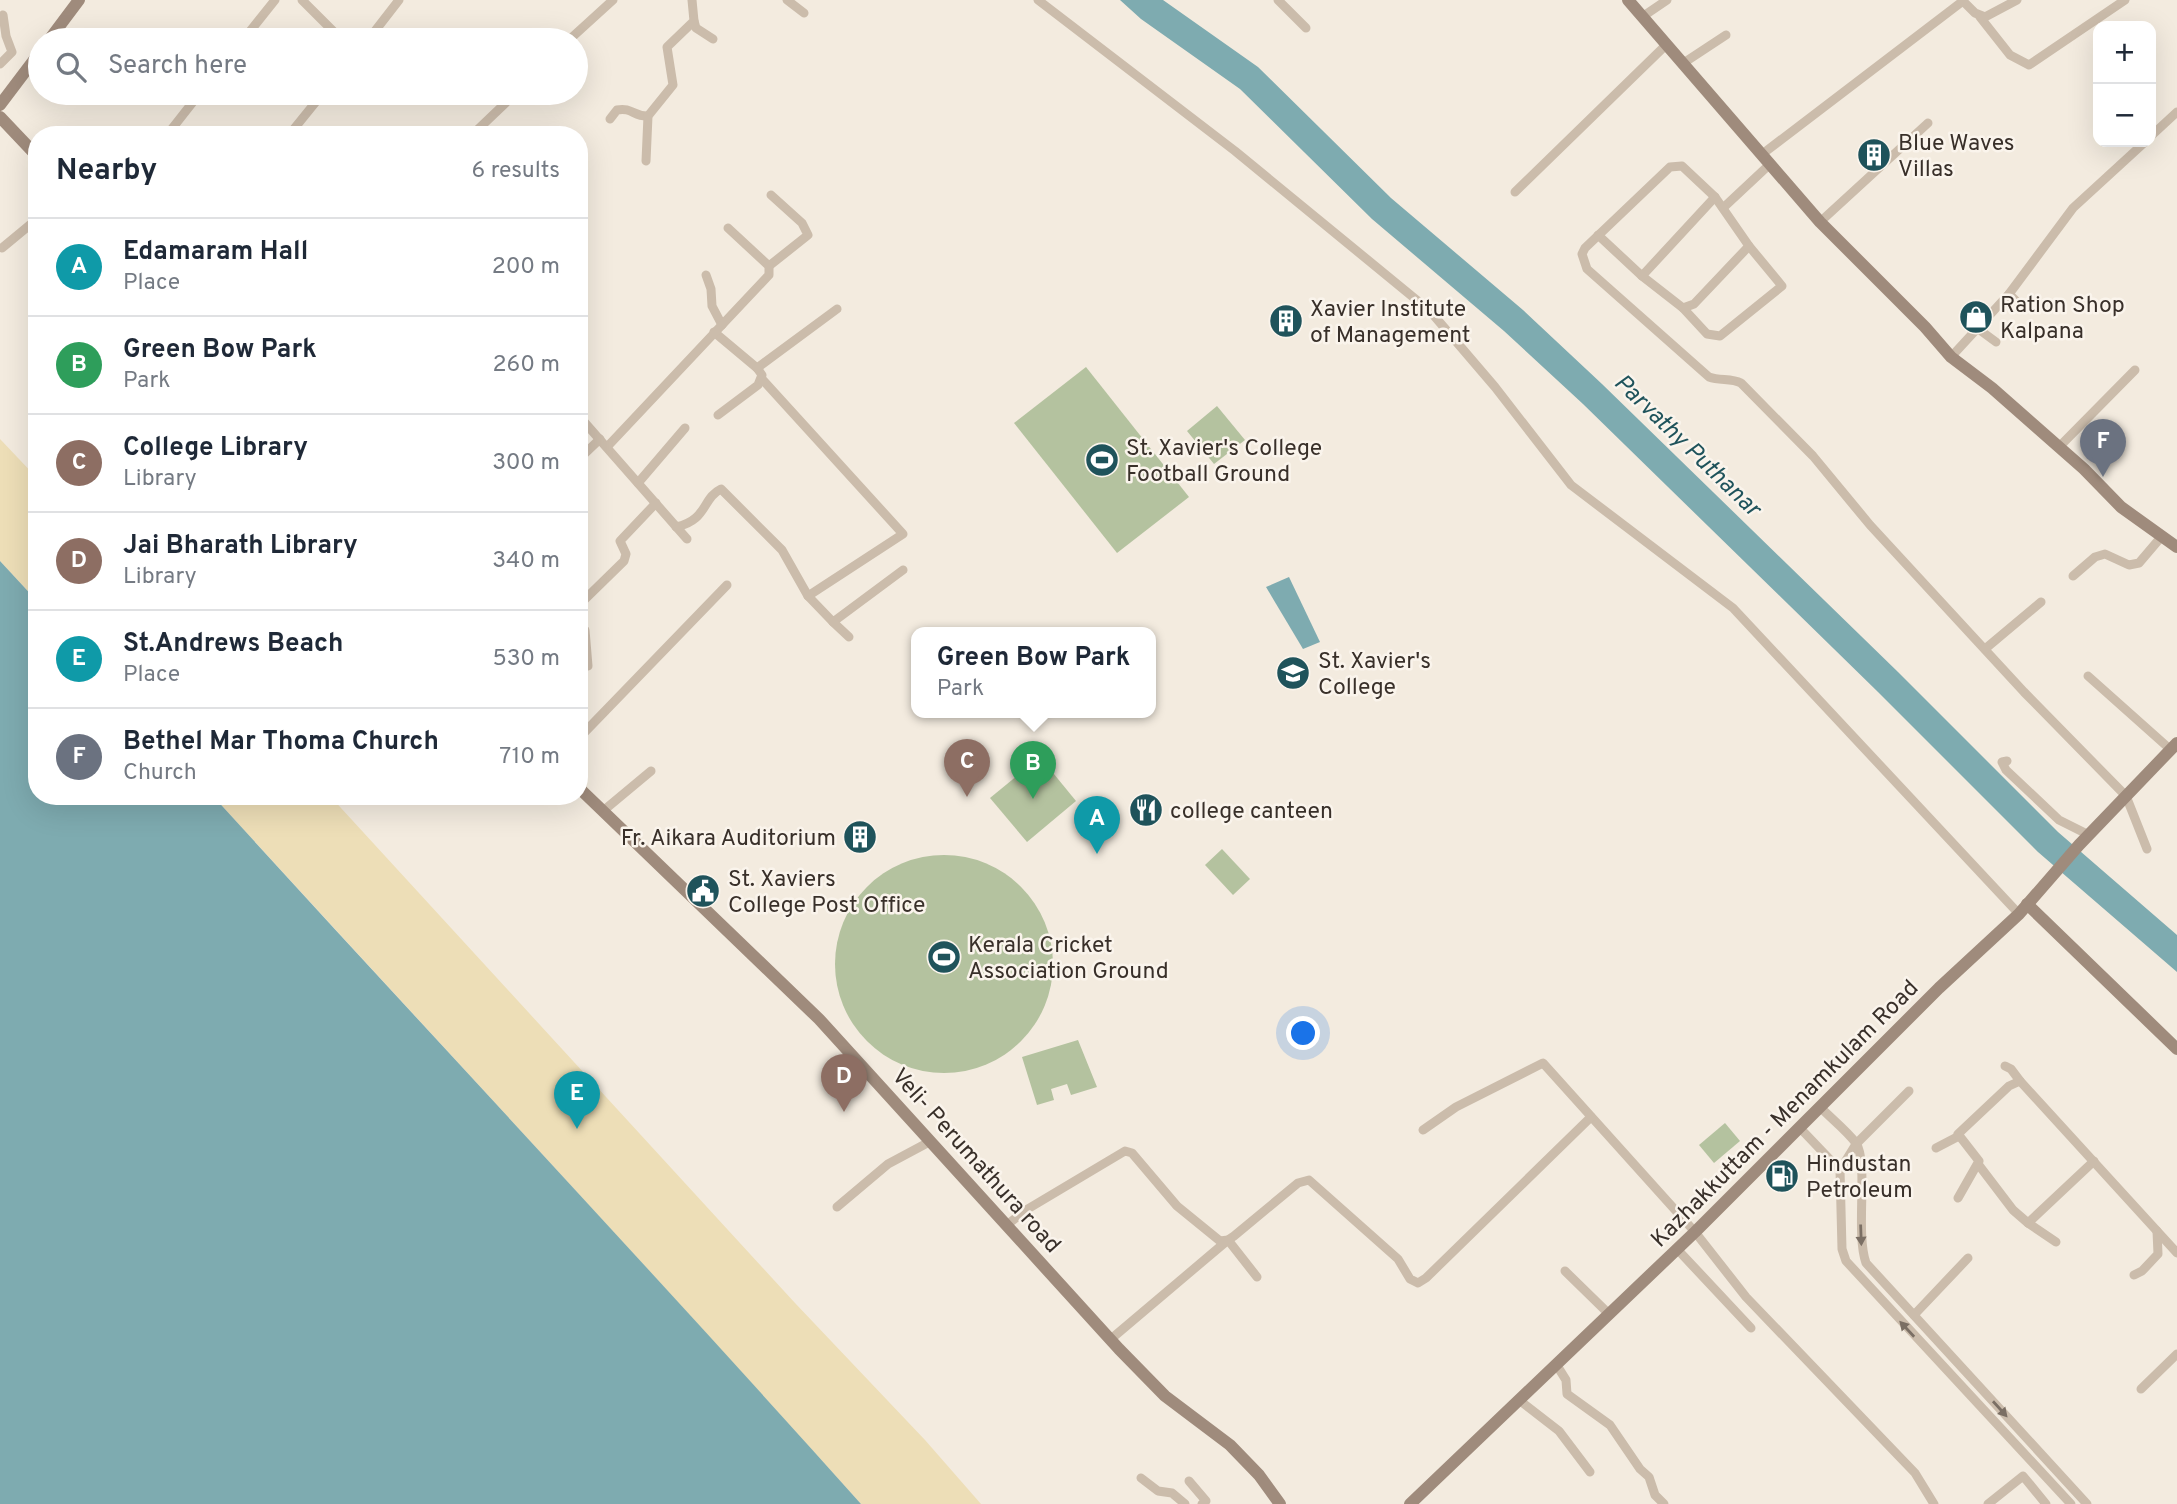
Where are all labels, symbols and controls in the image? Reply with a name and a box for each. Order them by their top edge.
map controls [2093,21,2156,147]
button: + [2093,21,2156,84]
search box [28,28,588,105]
icon: search [52,48,90,86]
text: Search here [108,50,247,83]
button: − [2093,84,2156,147]
place label: Blue Waves Villas [1898,130,2015,185]
building icon: Blue Waves Villas [1855,136,1893,174]
text: Nearby [56,153,157,190]
text: 6 results [472,157,560,186]
text: Edamaram Hall [123,236,308,269]
text: A [71,253,87,282]
text: 200 m [492,253,560,282]
text: Place [123,269,180,298]
place label: Ration Shop Kalpana [2000,292,2125,347]
place label: Xavier Institute of Management [1310,296,1471,351]
shop icon: Ration Shop Kalpana [1957,298,1995,336]
building icon: Xavier Institute of Management [1267,302,1305,340]
text: Green Bow Park [123,334,317,367]
text: B [71,351,87,380]
text: 260 m [493,351,560,380]
text: Park [123,367,170,396]
water label: Parvathy Puthanar [1607,369,1768,525]
pin: F [2080,419,2126,477]
text: College Library [123,432,308,465]
place label: St. Xavier's College Football Ground [1126,435,1322,490]
sports icon: St. Xavier's College Football Ground [1083,441,1121,479]
text: C [72,449,86,478]
text: 300 m [492,449,560,478]
text: Library [123,465,197,494]
text: Jai Bharath Library [123,530,358,563]
text: D [71,547,87,576]
text: 340 m [492,547,560,576]
text: Library [123,563,197,592]
popup [911,627,1156,718]
text: St.Andrews Beach [123,628,343,661]
text: Green Bow Park [937,642,1130,675]
text: E [72,645,86,674]
text: 530 m [492,645,560,674]
place label: St. Xavier's College [1318,648,1431,703]
school or university icon: St. Xavier's College [1274,654,1312,692]
text: Place [123,661,180,690]
text: Park [937,675,984,704]
text: Bethel Mar Thoma Church [123,726,439,759]
pin: C [944,739,990,797]
pin: B [1010,741,1056,799]
text: F [72,743,86,772]
text: 710 m [499,743,560,772]
text: Church [123,759,197,788]
restaurant icon: college canteen [1127,791,1165,829]
pin: A [1074,796,1120,854]
place label: college canteen [1170,798,1333,827]
building icon: Fr. Aikara Auditorium [841,818,879,856]
place label: Fr. Aikara Auditorium [621,825,836,854]
place label: St. Xaviers College Post Office [728,866,925,921]
public building icon: St. Xaviers College Post Office [684,872,722,910]
place label: Kerala Cricket Association Ground [968,932,1169,987]
sports icon: Kerala Cricket Association Ground [925,938,963,976]
street label: Kazhakkuttam - Menamkulam Road [1646,975,1926,1255]
your location [1286,1016,1320,1050]
pin: D [821,1054,867,1112]
street label: Veli- Perumathura road [884,1063,1066,1260]
pin: E [554,1071,600,1129]
place label: Hindustan Petroleum [1806,1151,1913,1206]
fuel station icon: Hindustan Petroleum [1763,1157,1801,1195]
one-way arrow [1855,1224,1867,1246]
one-way arrow [1899,1320,1915,1338]
one-way arrow [1992,1400,2008,1418]

